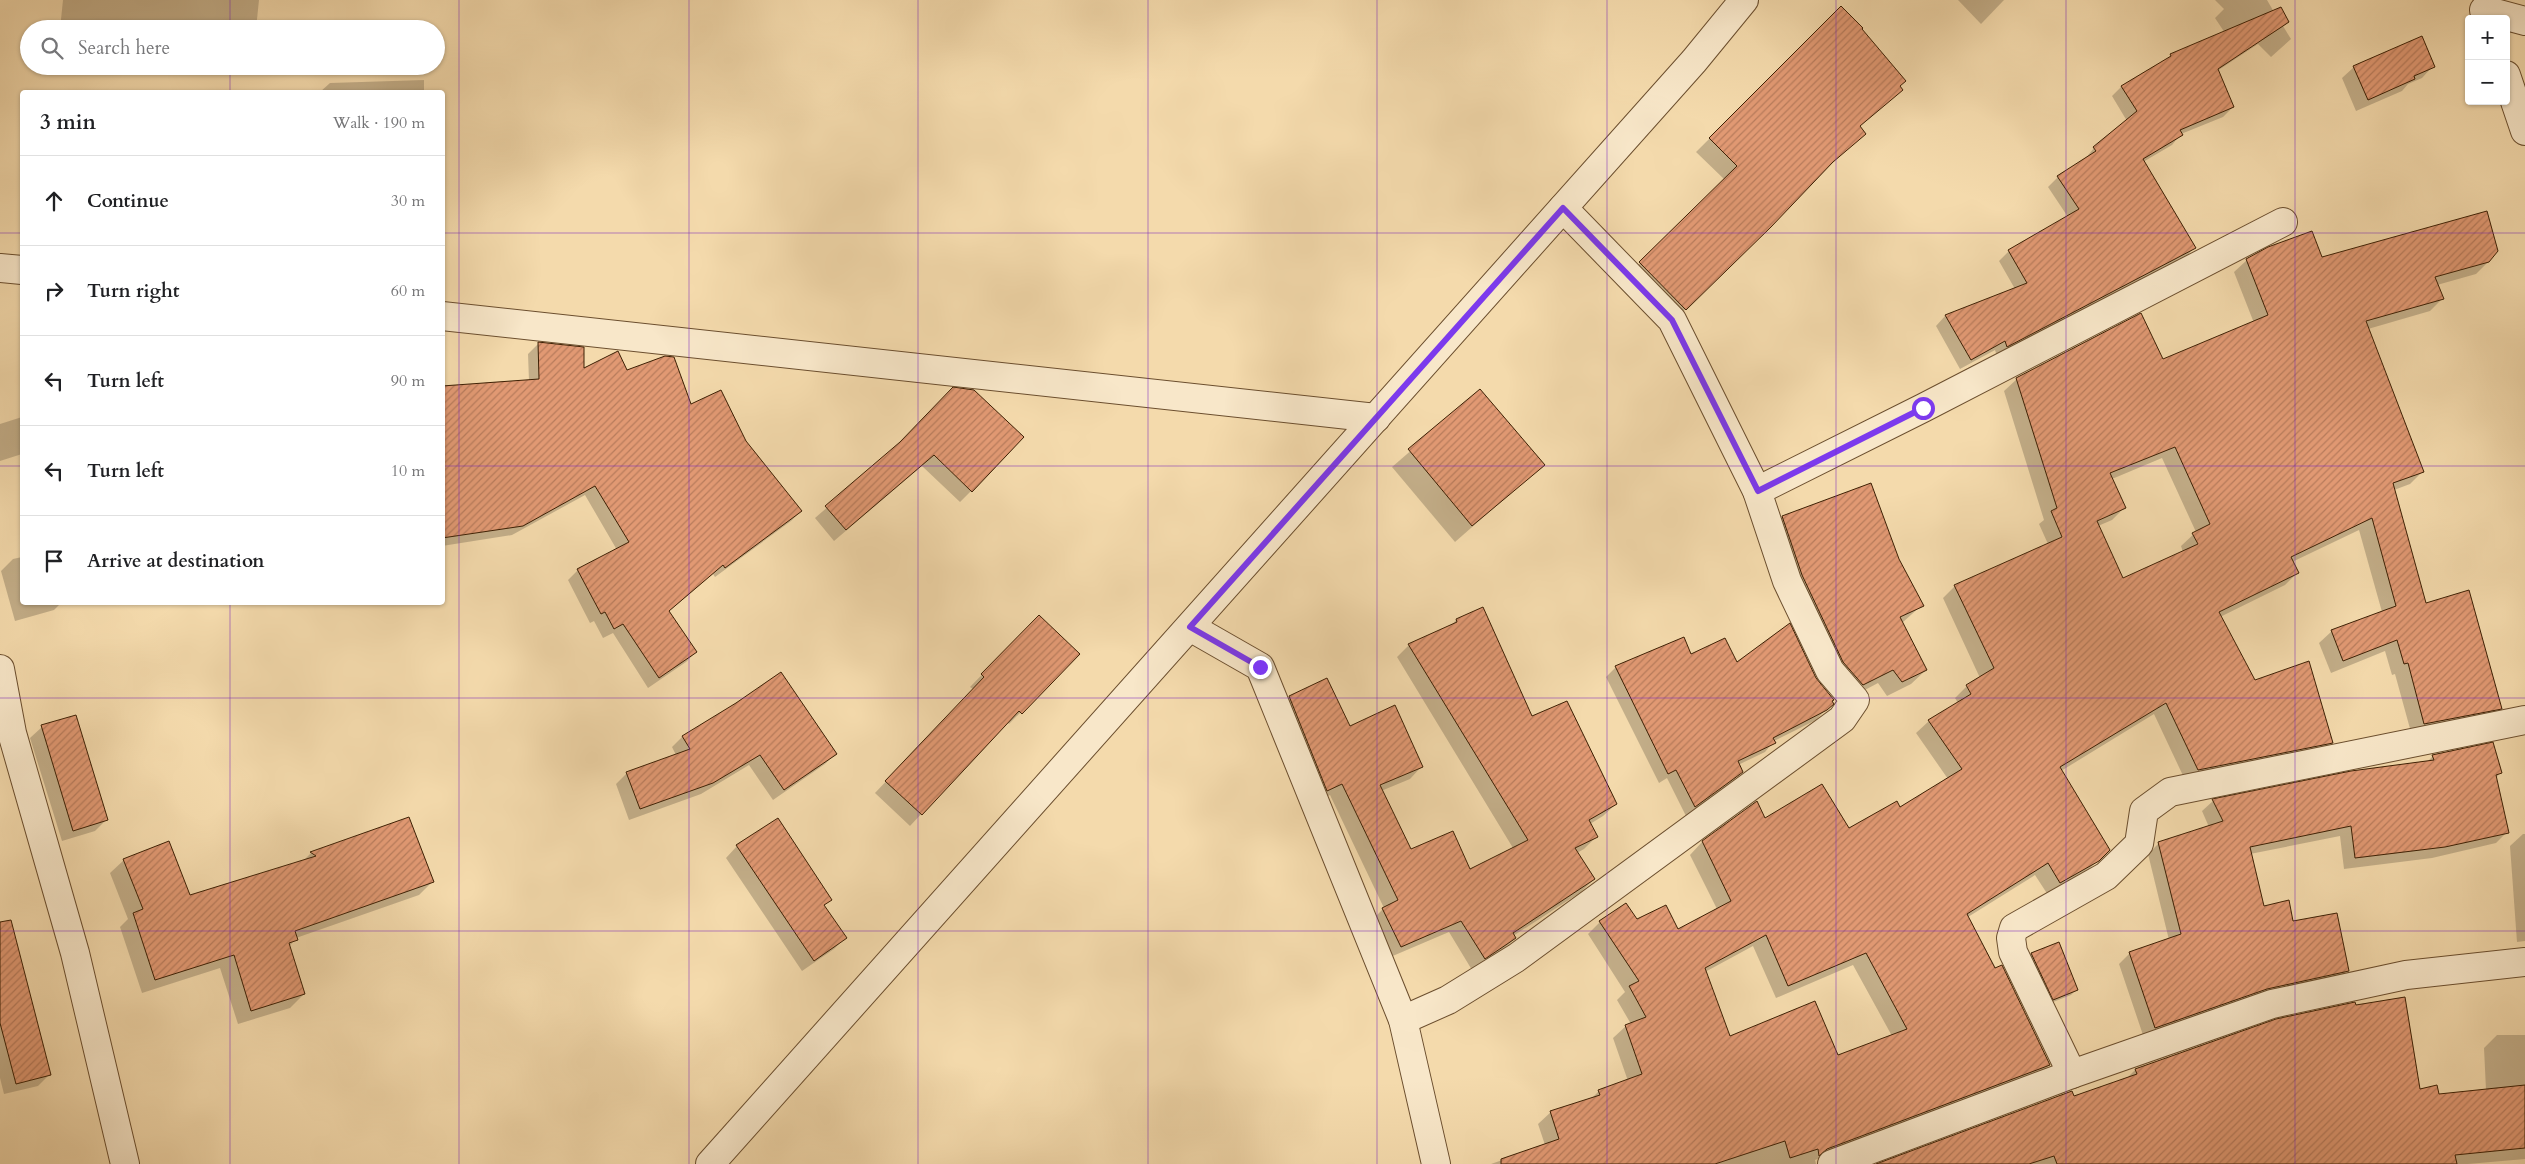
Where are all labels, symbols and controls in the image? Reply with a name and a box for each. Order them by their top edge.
map controls [2465,15,2510,105]
button: + [2465,15,2510,60]
search box [20,20,445,75]
icon: search [38,34,66,62]
text: Search here [78,35,170,61]
button: − [2465,60,2510,105]
text: 3 min [40,108,96,137]
text: Walk · 190 m [333,112,425,134]
icon: ahead [40,187,68,215]
text: Continue [87,188,169,214]
text: 30 m [391,190,425,212]
icon: right [40,277,68,305]
text: Turn right [87,278,179,304]
text: 60 m [391,280,425,302]
icon: left [40,367,68,395]
text: Turn left [87,368,164,394]
text: 90 m [391,370,425,392]
route start [1912,397,1935,420]
icon: left [40,457,68,485]
text: Turn left [87,458,164,484]
text: 10 m [391,460,425,482]
icon: arrive [40,547,68,575]
text: Arrive at destination [87,548,264,574]
route end [1249,656,1272,679]

